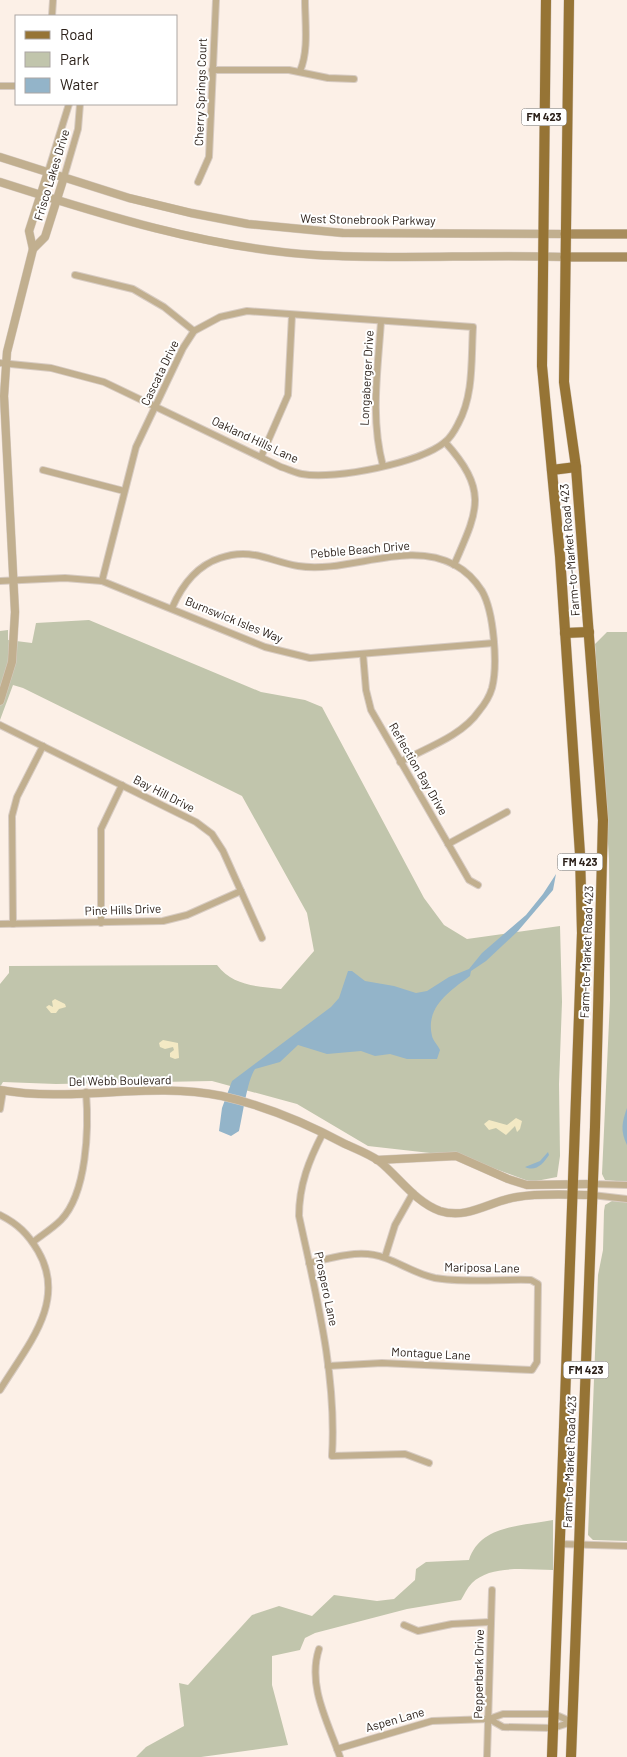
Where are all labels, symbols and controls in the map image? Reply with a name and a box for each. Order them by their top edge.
legend [15,15,178,105]
text: Road [60,25,93,43]
street label: Cherry Springs Court [191,38,209,146]
text: Park [60,50,90,68]
text: Water [60,75,99,93]
road number: FM 423 [522,108,566,125]
street label: Frisco Lakes Drive [30,127,72,222]
street label: West Stonebrook Parkway [300,211,436,227]
street label: Longaberger Drive [357,330,375,426]
street label: Cascata Drive [137,338,181,408]
street label: Oakland Hills Lane [210,413,301,465]
street label: Farm-to-Market Road 423 [556,483,582,617]
street label: Pebble Beach Drive [310,538,410,560]
street label: Burnswick Isles Way [184,593,286,645]
street label: Reflection Bay Drive [387,720,451,817]
street label: Bay Hill Drive [131,772,197,815]
road number: FM 423 [558,854,602,870]
street label: Farm-to-Market Road 423 [577,885,595,1019]
street label: Pine Hills Drive [84,901,162,917]
street label: Del Webb Boulevard [68,1072,172,1088]
street label: Prospero Lane [312,1250,342,1327]
street label: Mariposa Lane [444,1259,520,1275]
street label: Montague Lane [391,1344,471,1362]
road number: FM 423 [564,1362,608,1378]
street label: Farm-to-Market Road 423 [560,1395,578,1529]
street label: Pepperbark Drive [470,1629,486,1719]
street label: Aspen Lane [364,1704,426,1734]

